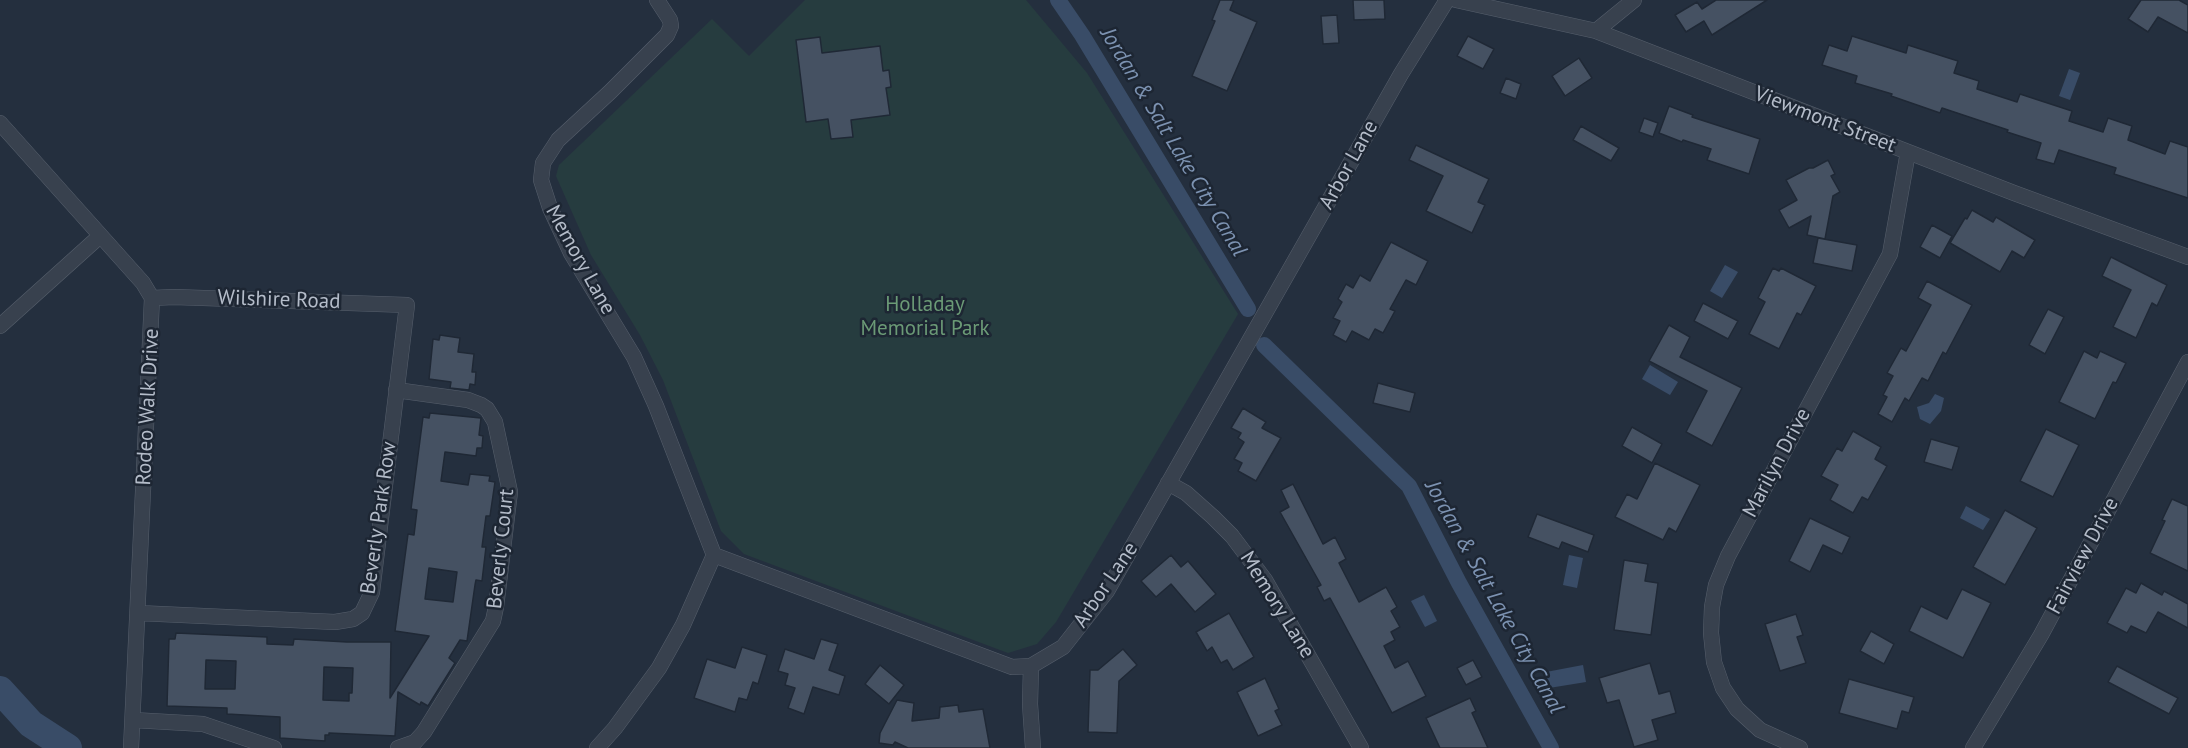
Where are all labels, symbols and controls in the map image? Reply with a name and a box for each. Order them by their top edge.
water label: Jordan & Salt Lake City Canal [1094,23,1252,261]
street label: Viewmont Street [1751,81,1899,159]
street label: Arbor Lane [1314,116,1384,214]
street label: Memory Lane [540,201,620,319]
street label: Wilshire Road [217,285,341,315]
park label: Holladay Memorial Park [860,292,990,342]
street label: Rodeo Walk Drive [131,328,165,486]
street label: Marilyn Drive [1738,404,1816,522]
street label: Beverly Park Row [356,440,402,596]
water label: Jordan & Salt Lake City Canal [1419,476,1569,718]
street label: Beverly Court [482,488,520,610]
street label: Fairview Drive [2042,493,2124,619]
street label: Arbor Lane [1068,537,1144,633]
street label: Memory Lane [1234,547,1320,663]

